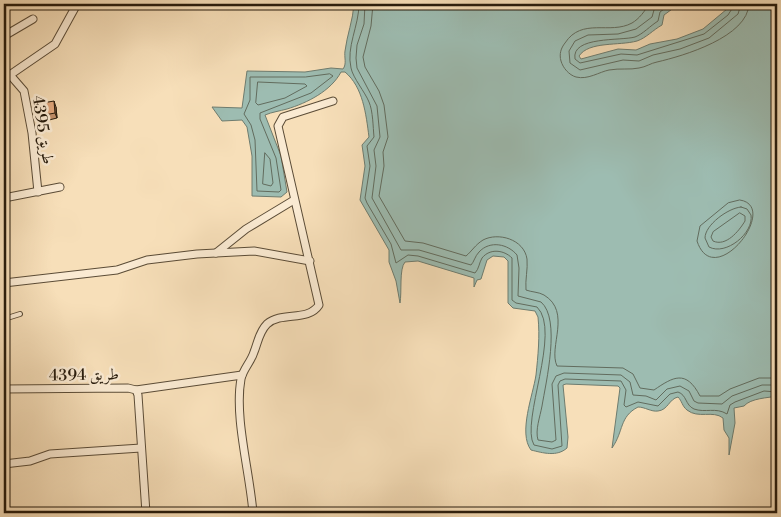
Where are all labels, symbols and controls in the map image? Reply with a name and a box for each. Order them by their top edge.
street label: طريق 4395 [28,94,58,166]
street label: طريق 4394 [49,364,119,386]

